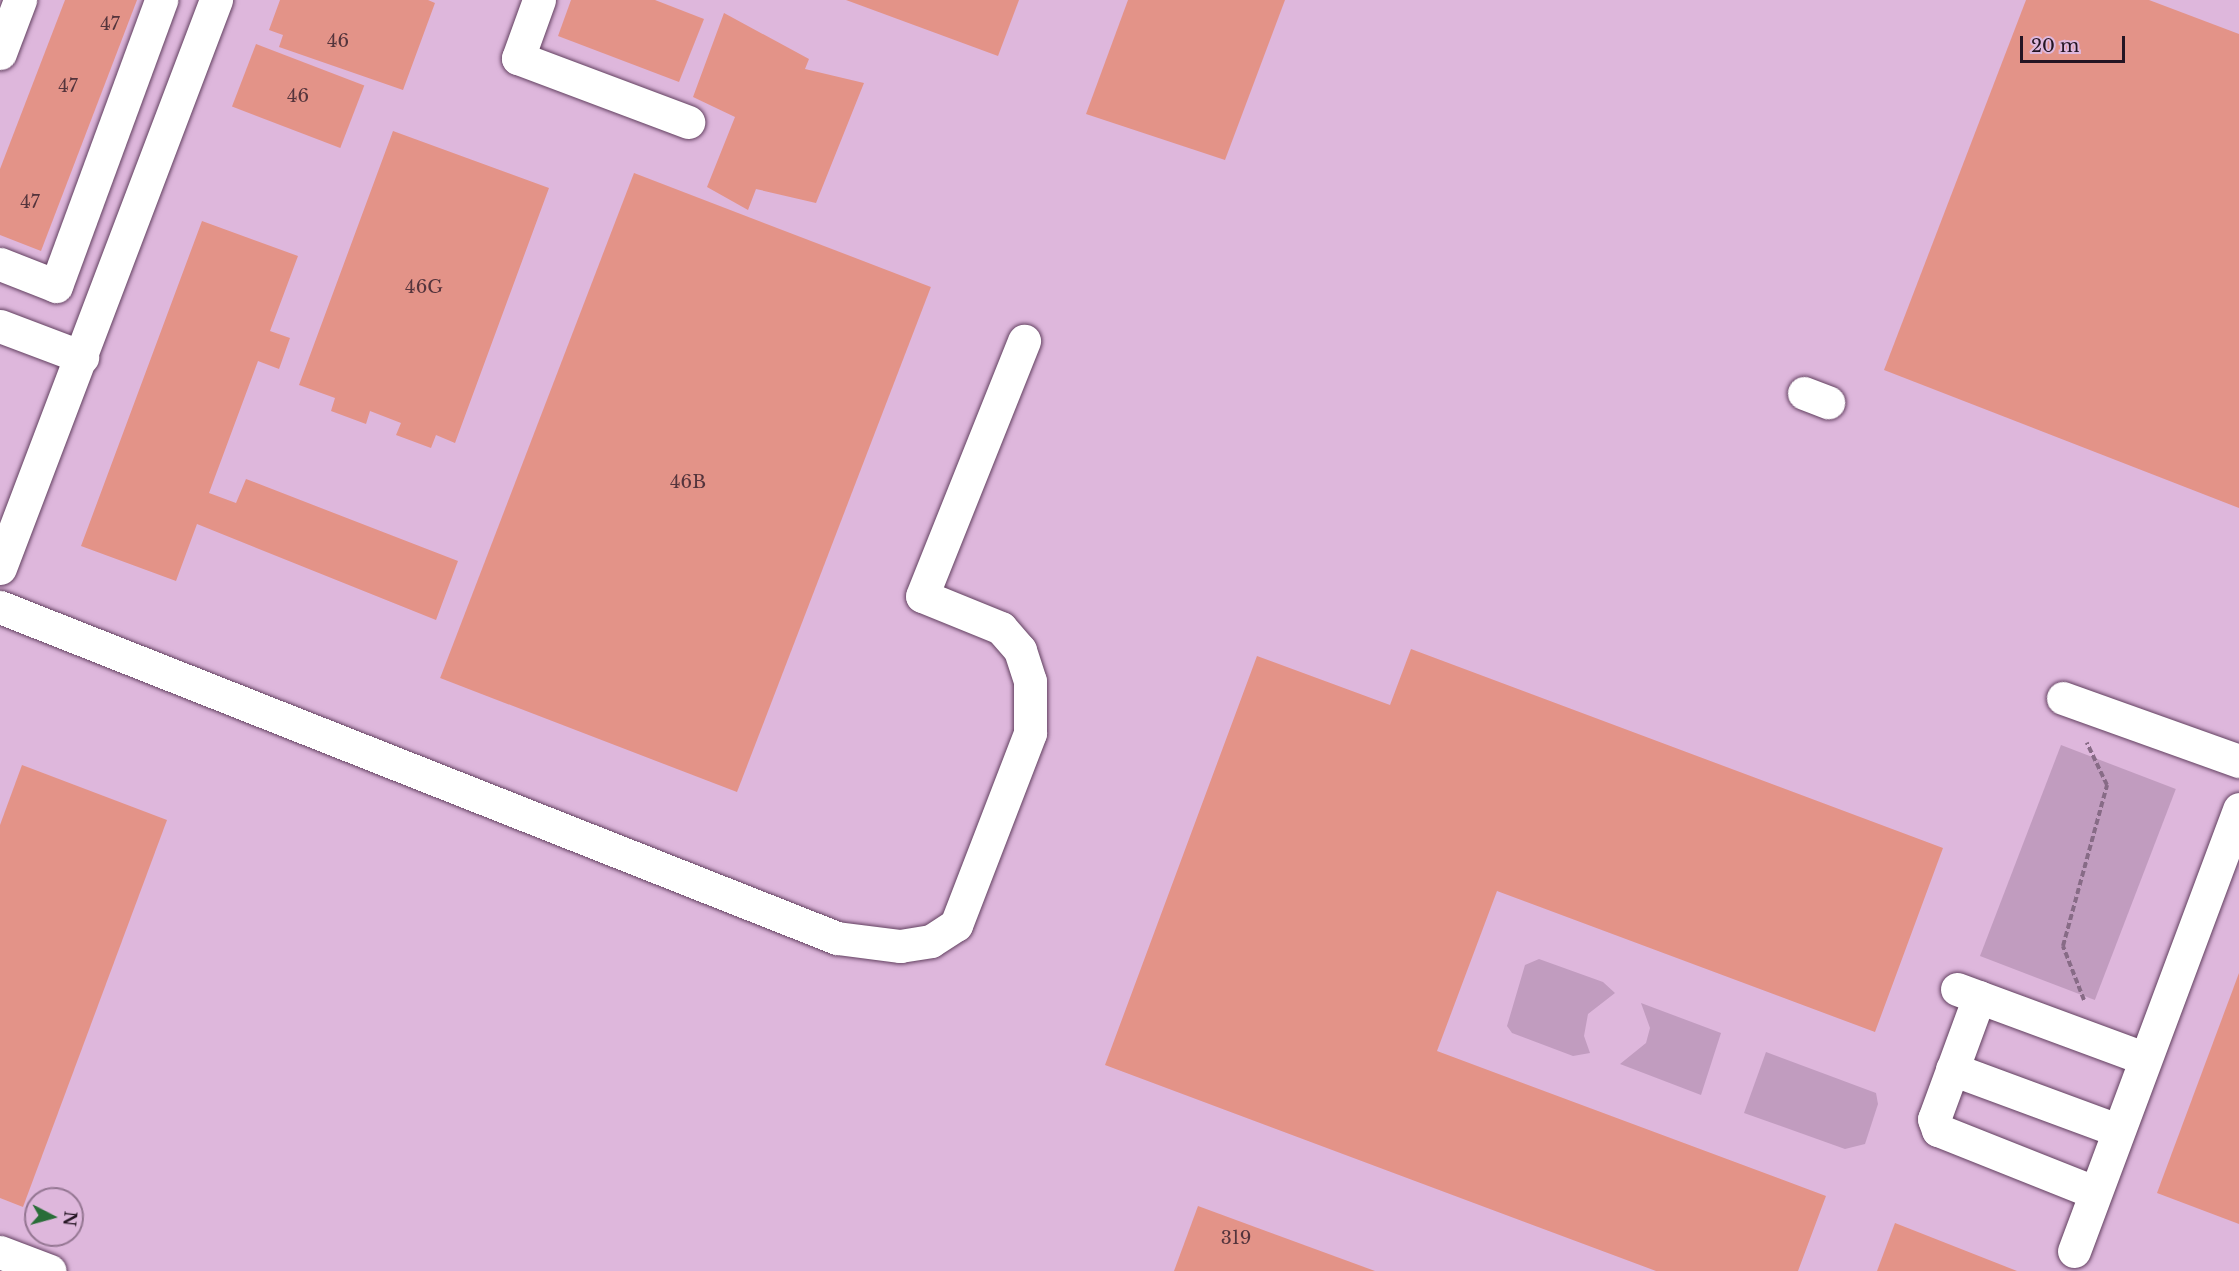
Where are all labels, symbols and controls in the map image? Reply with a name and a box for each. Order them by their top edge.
house number: 47 [100,13,120,35]
scale bar [2023,24,2128,62]
house number: 46 [327,30,349,52]
text: 20 m [2031,35,2079,57]
house number: 47 [58,75,78,97]
house number: 46 [287,85,309,107]
house number: 47 [20,191,40,213]
house number: 46G [405,276,443,298]
house number: 46B [670,471,706,493]
north arrow [24,1187,84,1247]
text: N [59,1210,81,1227]
house number: 319 [1221,1227,1251,1249]

